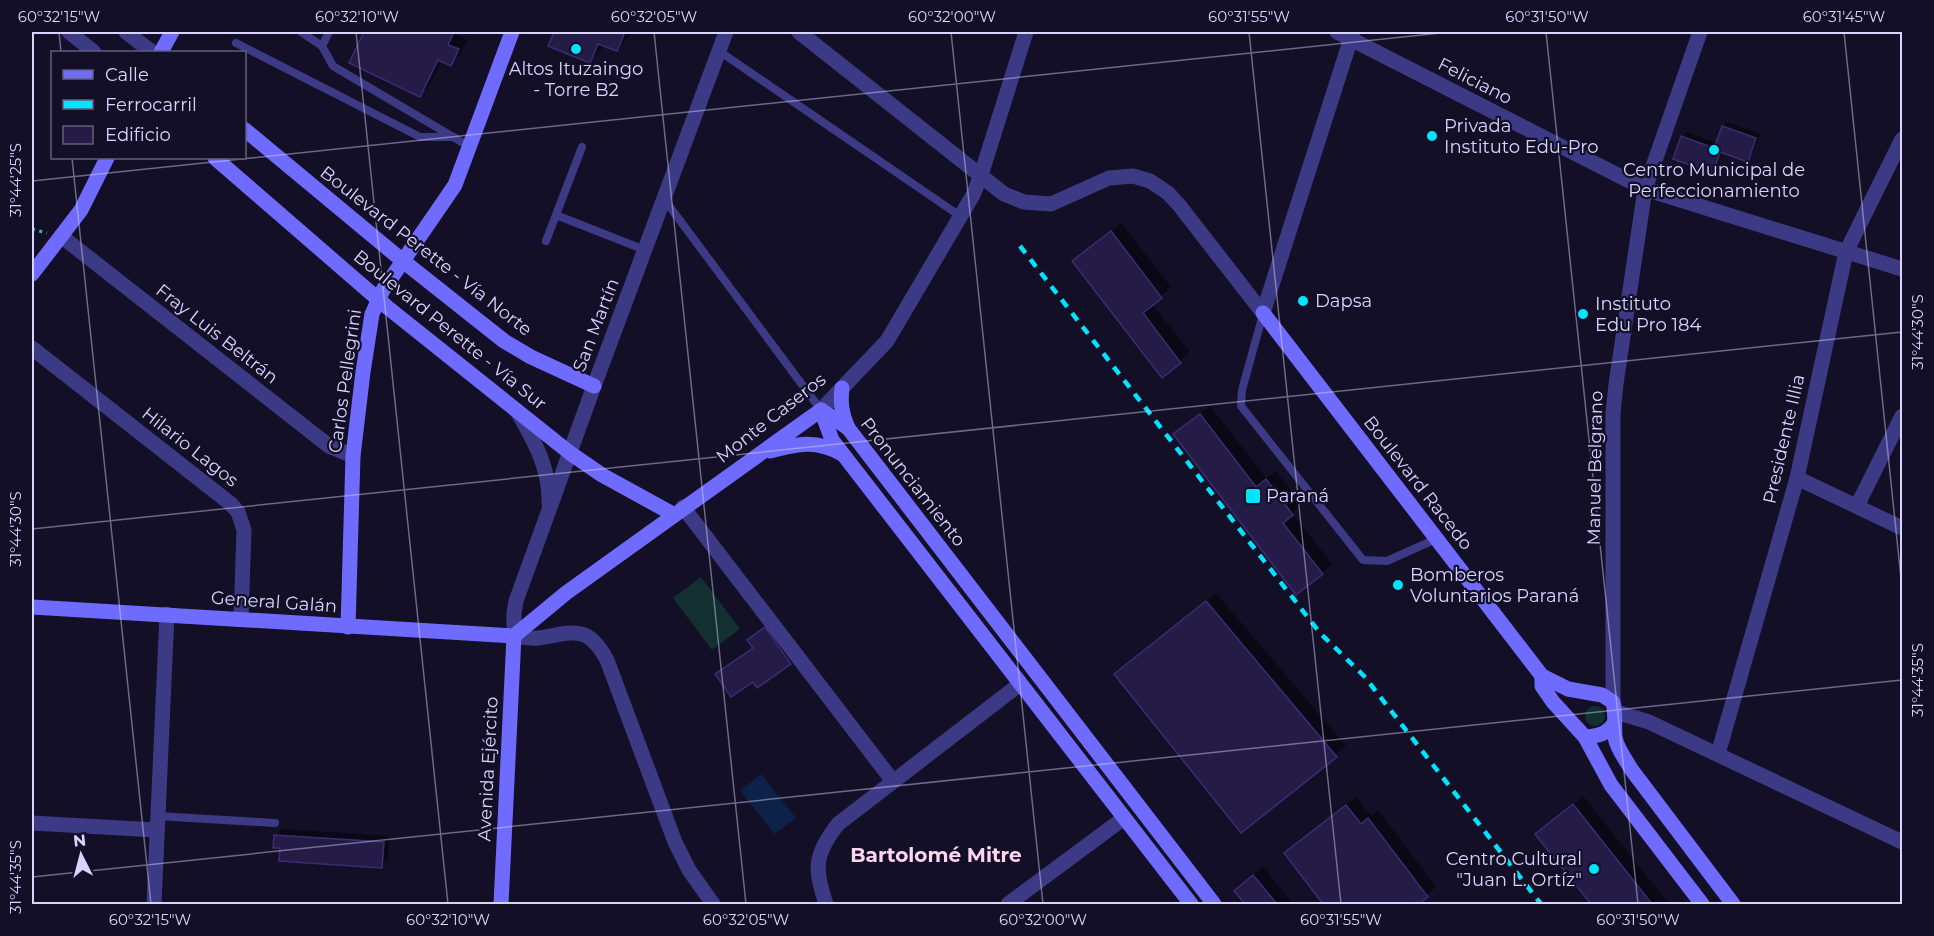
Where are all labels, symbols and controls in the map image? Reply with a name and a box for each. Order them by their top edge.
text: 60°32'15"W [18,7,101,26]
text: 60°32'10"W [315,7,399,26]
text: 60°32'05"W [611,7,698,26]
text: 60°32'00"W [908,7,996,26]
text: 60°31'55"W [1208,7,1290,26]
text: 60°31'50"W [1505,7,1589,26]
text: 60°31'45"W [1803,7,1886,26]
marker: Altos Ituzaingo - Torre B2 [569,42,583,56]
legend [51,51,246,159]
street label: Feliciano [1434,53,1516,109]
place label: Altos Ituzaingo - Torre B2 [509,58,643,101]
text: Calle [105,64,149,86]
text: Ferrocarril [105,94,197,116]
place label: Privada Instituto Edu-Pro [1444,115,1599,158]
text: Edificio [105,124,171,146]
marker: Privada Instituto Edu-Pro [1425,129,1439,143]
text: 31°44'25"S [6,143,25,217]
marker: Centro Municipal de Perfeccionamiento [1707,143,1721,157]
place label: Centro Municipal de Perfeccionamiento [1623,159,1805,202]
street label: Boulevard Perette - Vía Norte [316,161,536,341]
street label: Boulevard Perette - Vía Sur [349,245,551,415]
street label: San Martín [568,275,624,375]
street label: Fray Luis Beltrán [151,279,283,389]
place label: Dapsa [1315,290,1372,312]
place label: Instituto Edu Pro 184 [1595,293,1701,336]
marker: Dapsa [1296,294,1310,308]
text: 31°44'30"S [1908,294,1927,370]
marker: Instituto Edu Pro 184 [1576,307,1590,321]
street label: Carlos Pellegrini [324,308,366,454]
street label: Monte Caseros [712,368,830,468]
street label: Presidente Illia [1758,372,1810,506]
street label: Manuel Belgrano [1583,390,1607,546]
street label: Hilario Lagos [137,402,243,492]
street label: Boulevard Racedo [1359,411,1477,555]
street label: Pronunciamiento [856,413,970,551]
place label: Paraná [1266,485,1329,507]
marker: Paraná [1244,487,1262,505]
text: 31°44'30"S [6,491,25,567]
place label: Bomberos Voluntarios Paraná [1410,564,1579,607]
marker: Bomberos Voluntarios Paraná [1391,578,1405,592]
street label: General Galán [210,587,338,617]
text: 31°44'35"S [1908,643,1927,717]
street label: Avenida Ejército [473,696,503,842]
north arrow [51,825,111,885]
text: N [72,830,87,851]
text: 31°44'35"S [6,840,25,914]
district label: Bartolomé Mitre [850,843,1022,867]
place label: Centro Cultural "Juan L. Ortíz" [1446,848,1582,891]
marker: Centro Cultural "Juan L. Ortíz" [1587,862,1601,876]
text: 60°32'15"W [109,910,192,929]
text: 60°32'10"W [406,910,490,929]
text: 60°32'05"W [703,910,790,929]
text: 60°32'00"W [999,910,1087,929]
text: 60°31'55"W [1300,910,1382,929]
text: 60°31'50"W [1596,910,1680,929]

